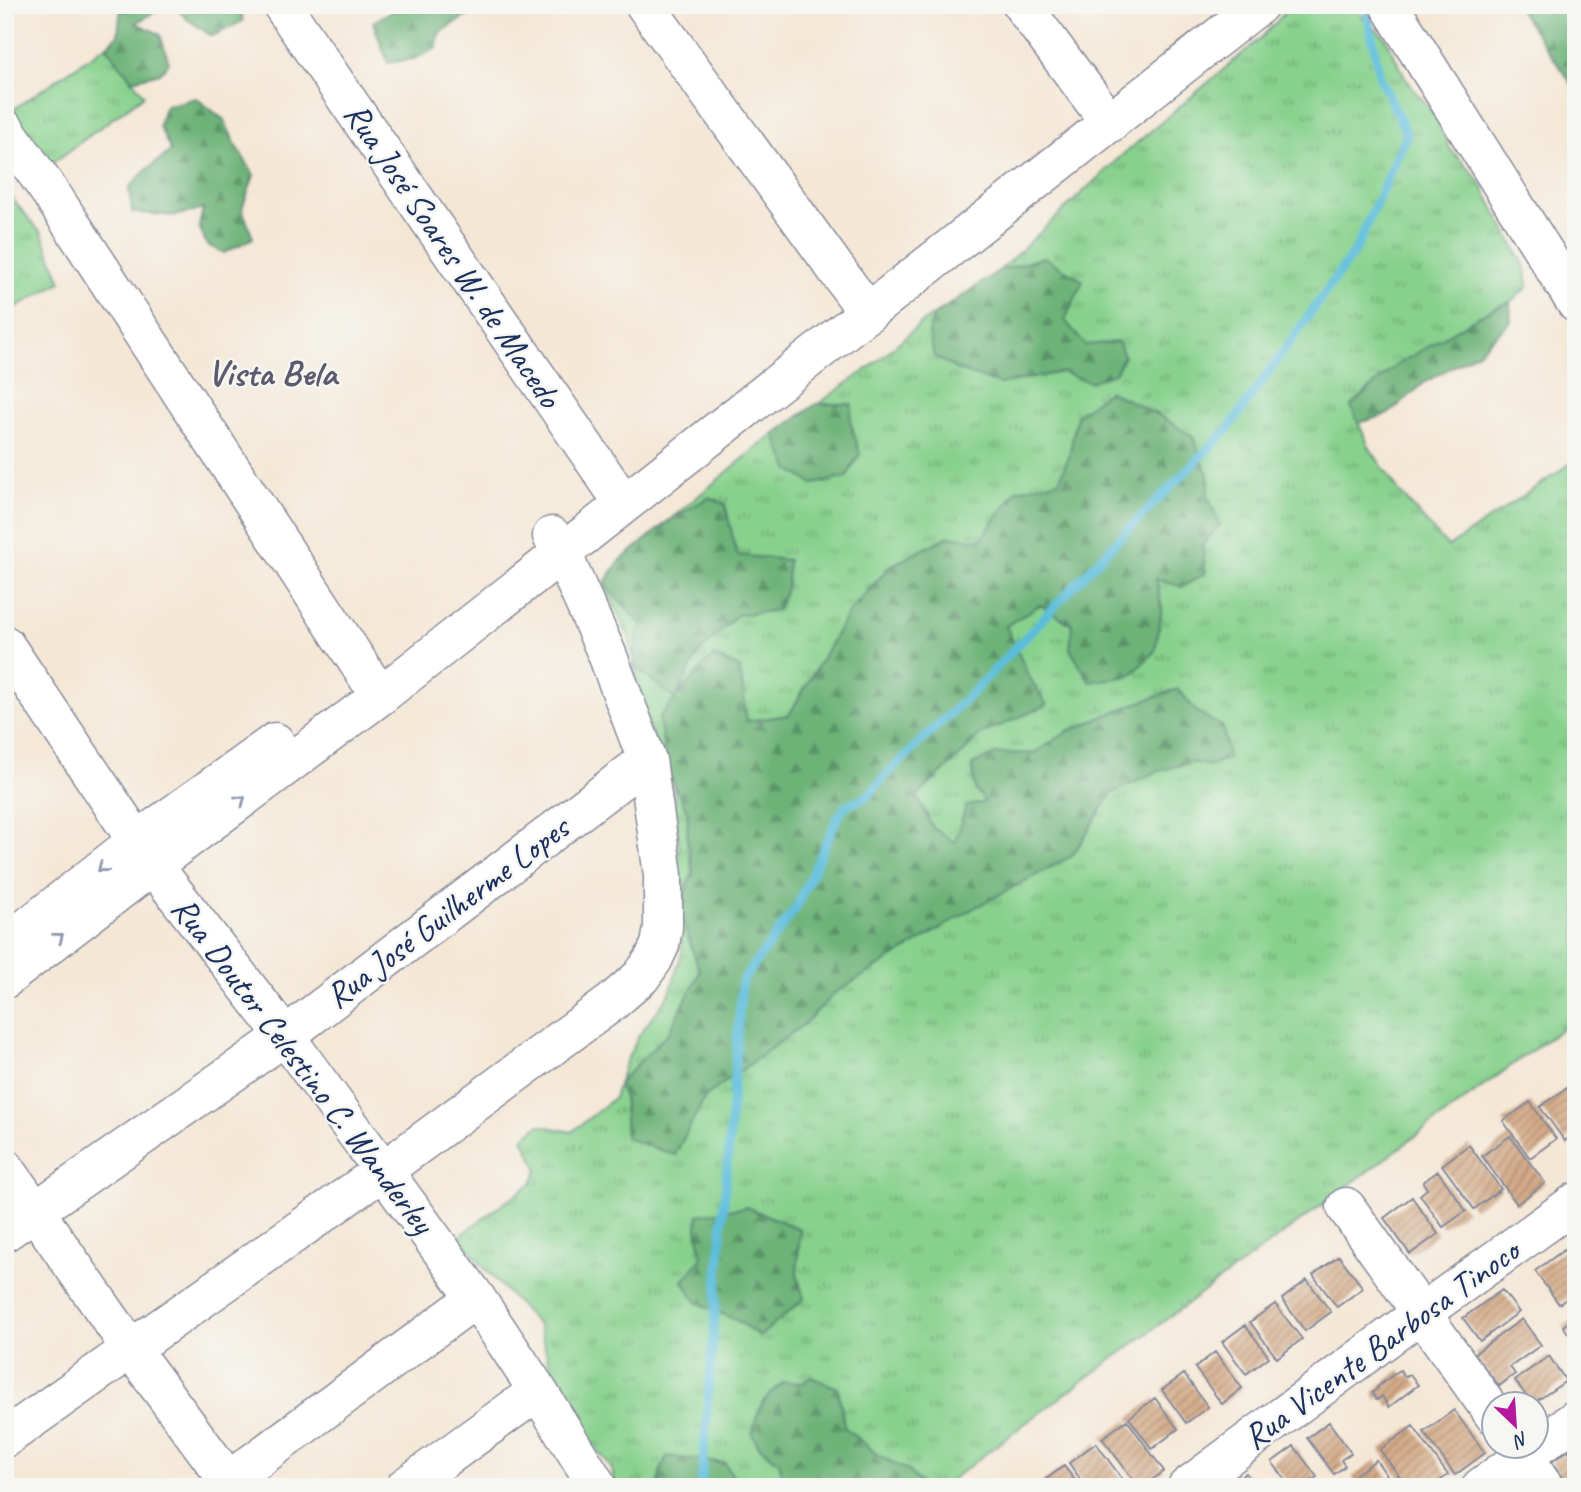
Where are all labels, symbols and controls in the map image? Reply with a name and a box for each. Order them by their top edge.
street label: Rua José Soares W. de Macedo [334,94,573,418]
district label: Vista Bela [207,349,340,396]
one-way arrow [233,796,246,808]
street label: Rua José Guilherme Lopes [316,804,580,1018]
one-way arrow [98,860,111,872]
street label: Rua Doutor Celestino C. Wanderley [161,887,446,1244]
one-way arrow [52,933,64,946]
street label: Rua Vicente Barbosa Tinoco [1234,1227,1531,1459]
north arrow [1480,1390,1550,1460]
text: N [1508,1426,1532,1454]

